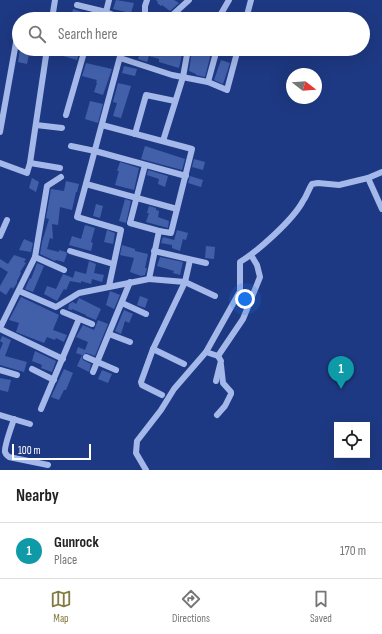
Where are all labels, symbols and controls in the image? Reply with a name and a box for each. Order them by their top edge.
search box [12,12,370,56]
icon: search [26,23,48,45]
text: Search here [58,25,118,44]
north arrow [286,68,322,104]
your location [235,289,255,309]
pin: 1 [328,356,354,389]
map controls [334,422,370,458]
button: locate [334,422,370,458]
scale bar [12,442,91,461]
text: 100 m [18,444,40,457]
text: Nearby [16,486,59,506]
text: Gunrock [54,533,99,552]
text: 1 [26,543,32,559]
text: 170 m [340,543,366,559]
text: Place [54,552,77,568]
tab: Map [50,588,72,625]
tab: Directions [172,588,210,625]
tab: Saved [310,588,332,625]

